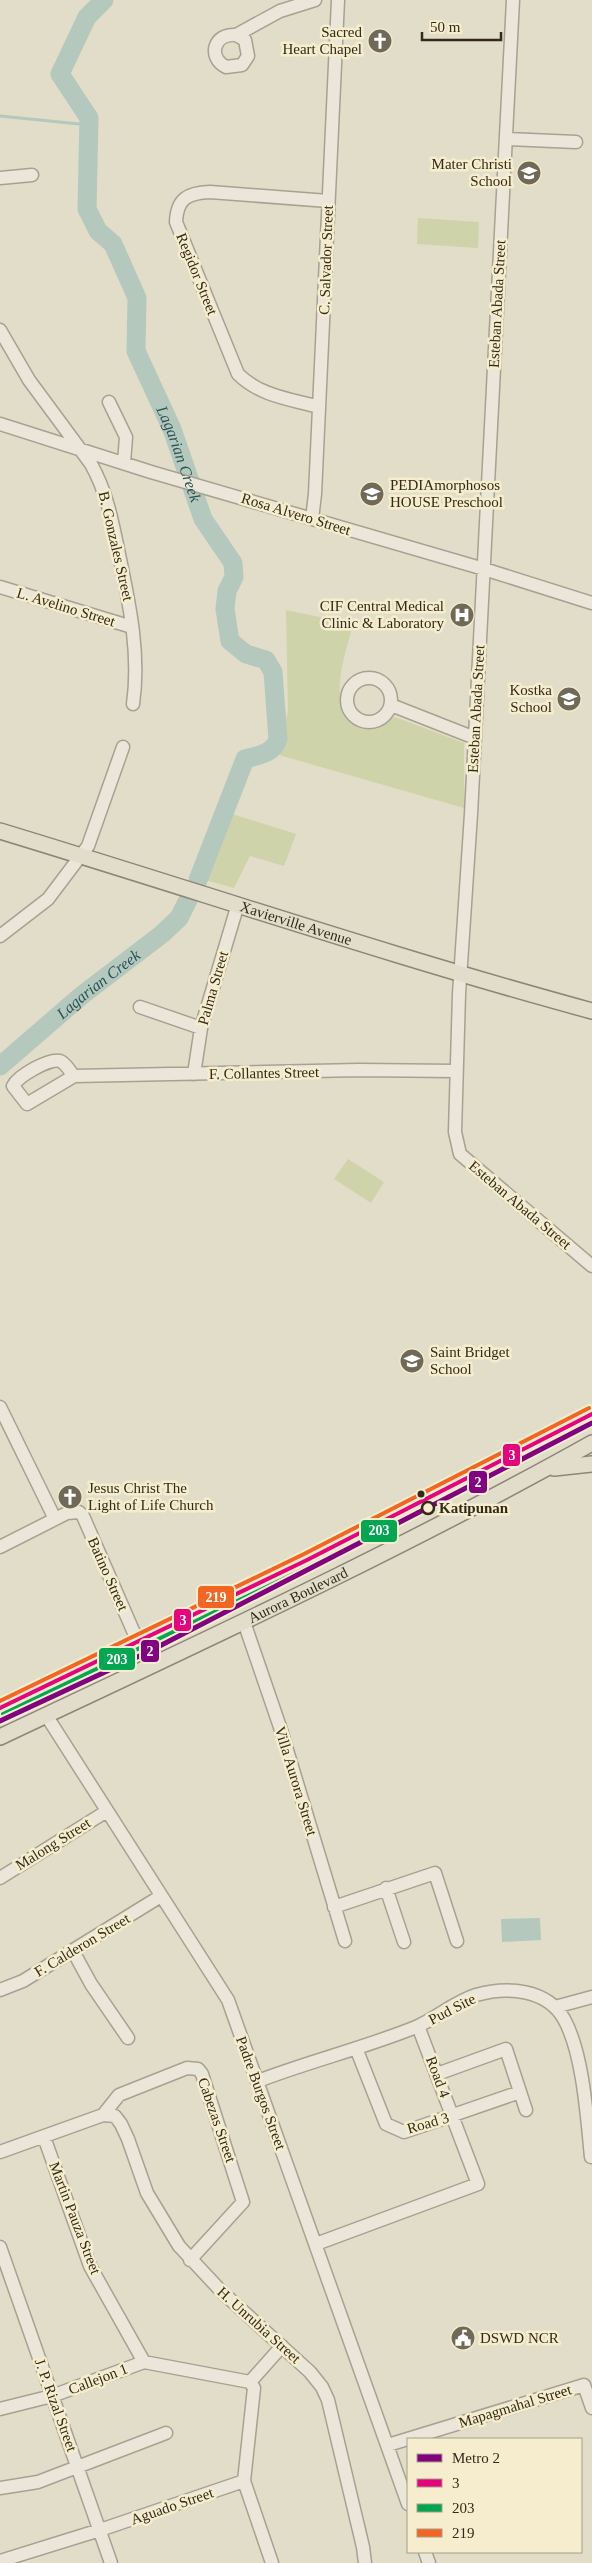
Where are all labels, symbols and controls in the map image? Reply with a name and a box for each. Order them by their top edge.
scale bar [422,10,501,42]
text: 50 m [430,19,461,35]
place label: Sacred Heart Chapel [282,24,362,57]
church icon: Sacred Heart Chapel [367,28,393,54]
place label: Mater Christi School [432,156,512,189]
school or university icon: Mater Christi School [516,160,542,186]
street label: C. Salvador Street [316,204,336,315]
street label: Regidor Street [173,231,221,318]
street label: Esteban Abada Street [486,239,508,368]
water label: Lagarian Creek [153,402,205,505]
place label: PEDIAmorphosos HOUSE Preschool [390,477,503,510]
school or university icon: PEDIAmorphosos HOUSE Preschool [359,481,385,507]
street label: B. Gonzales Street [96,490,137,603]
street label: Rosa Alvero Street [239,490,353,538]
street label: L. Avelino Street [15,584,118,630]
place label: CIF Central Medical Clinic & Laboratory [320,598,444,631]
hospital icon: CIF Central Medical Clinic & Laboratory [449,602,475,628]
street label: Esteban Abada Street [465,644,487,773]
place label: Kostka School [510,682,552,715]
school or university icon: Kostka School [556,686,582,712]
street label: Xavierville Avenue [238,898,354,948]
water label: Lagarian Creek [52,945,144,1022]
street label: Palma Street [195,948,231,1027]
street label: F. Collantes Street [209,1064,320,1082]
street label: Esteban Abada Street [466,1158,575,1253]
place label: Saint Bridget School [430,1344,510,1377]
school or university icon: Saint Bridget School [399,1348,425,1374]
line badge: 3 [502,1443,521,1467]
text: 3 [509,1448,516,1463]
line badge: 2 [468,1470,488,1494]
text: 2 [475,1475,482,1490]
place label: Jesus Christ The Light of Life Church [88,1480,214,1513]
church icon: Jesus Christ The Light of Life Church [57,1484,83,1510]
unlabelled marker [416,1489,426,1499]
place label: Katipunan [439,1500,509,1516]
marker: Katipunan [421,1501,435,1515]
line badge: 203 [360,1519,398,1543]
text: 203 [369,1523,390,1538]
street label: Batino Street [85,1535,132,1614]
street label: Aurora Boulevard [246,1564,351,1626]
line badge: 219 [197,1585,235,1609]
text: 219 [206,1590,227,1605]
line badge: 3 [173,1608,192,1632]
text: 3 [180,1613,187,1628]
line badge: 2 [140,1639,160,1663]
text: 2 [147,1644,154,1659]
line badge: 203 [98,1647,136,1671]
text: 203 [107,1652,128,1667]
street label: Villa Aurora Street [272,1725,320,1838]
street label: Malong Street [13,1814,94,1873]
street label: F. Calderon Street [31,1910,133,1980]
street label: Pud Site [426,1990,478,2028]
street label: Padre Burgos Street [233,2034,289,2153]
street label: Road 4 [423,2054,453,2100]
street label: Cabezas Street [195,2075,239,2165]
street label: Road 3 [405,2109,451,2137]
street label: Martin Pauza Street [46,2160,104,2277]
street label: H. Unrubia Street [214,2284,304,2367]
public building icon: DSWD NCR [450,2325,476,2351]
place label: DSWD NCR [480,2330,559,2346]
street label: J. P. Rizal Street [32,2356,81,2455]
street label: Callejon 1 [66,2360,130,2398]
street label: Mapagmahal Street [457,2381,574,2431]
legend [407,2438,582,2553]
text: Metro 2 [452,2450,500,2466]
text: 3 [452,2475,460,2491]
street label: Aguado Street [129,2484,216,2528]
text: 203 [452,2500,475,2516]
text: 219 [452,2525,475,2541]

